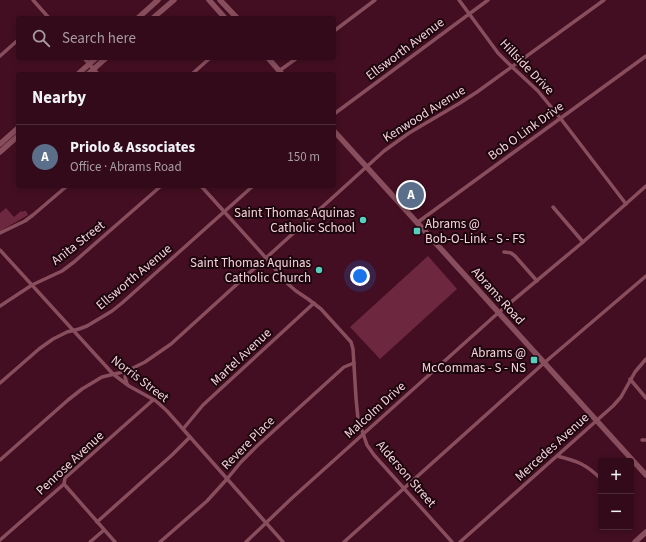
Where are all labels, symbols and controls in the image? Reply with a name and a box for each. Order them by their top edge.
street label: Ellsworth Avenue [362,14,448,84]
search box [16,16,336,60]
icon: search [30,27,52,49]
text: Search here [62,28,136,49]
street label: Hillside Drive [496,35,558,99]
street label: Kenwood Avenue [379,81,469,147]
text: Nearby [32,86,86,110]
street label: Bob O Link Drive [484,97,568,165]
text: Priolo & Associates [70,137,195,158]
text: A [41,148,49,166]
text: 150 m [287,148,320,166]
text: Office · Abrams Road [70,158,182,176]
pin: A [398,180,424,210]
place label: Saint Thomas Aquinas Catholic School [234,204,356,237]
marker: Saint Thomas Aquinas Catholic School [358,215,368,225]
place label: Abrams @ Bob-O-Link - S - FS [425,215,525,248]
street label: Anita Street [48,216,109,270]
marker: Abrams @ Bob-O-Link - S - FS [412,226,422,236]
street label: Ellsworth Avenue [92,240,176,314]
place label: Saint Thomas Aquinas Catholic Church [190,254,312,287]
street label: Abrams Road [467,263,529,329]
marker: Saint Thomas Aquinas Catholic Church [314,265,324,275]
your location [350,266,370,286]
street label: Martel Avenue [207,324,275,390]
place label: Abrams @ McCommas - S - NS [422,344,526,377]
street label: Norris Street [107,351,173,407]
marker: Abrams @ McCommas - S - NS [529,355,539,365]
street label: Malcolm Drive [340,378,410,442]
street label: Mercedes Avenue [511,409,593,485]
street label: Revere Place [217,412,279,474]
street label: Penrose Avenue [32,427,108,499]
street label: Alderson Street [372,437,441,512]
map controls [598,458,634,530]
button: + [598,458,634,494]
button: − [598,494,634,530]

